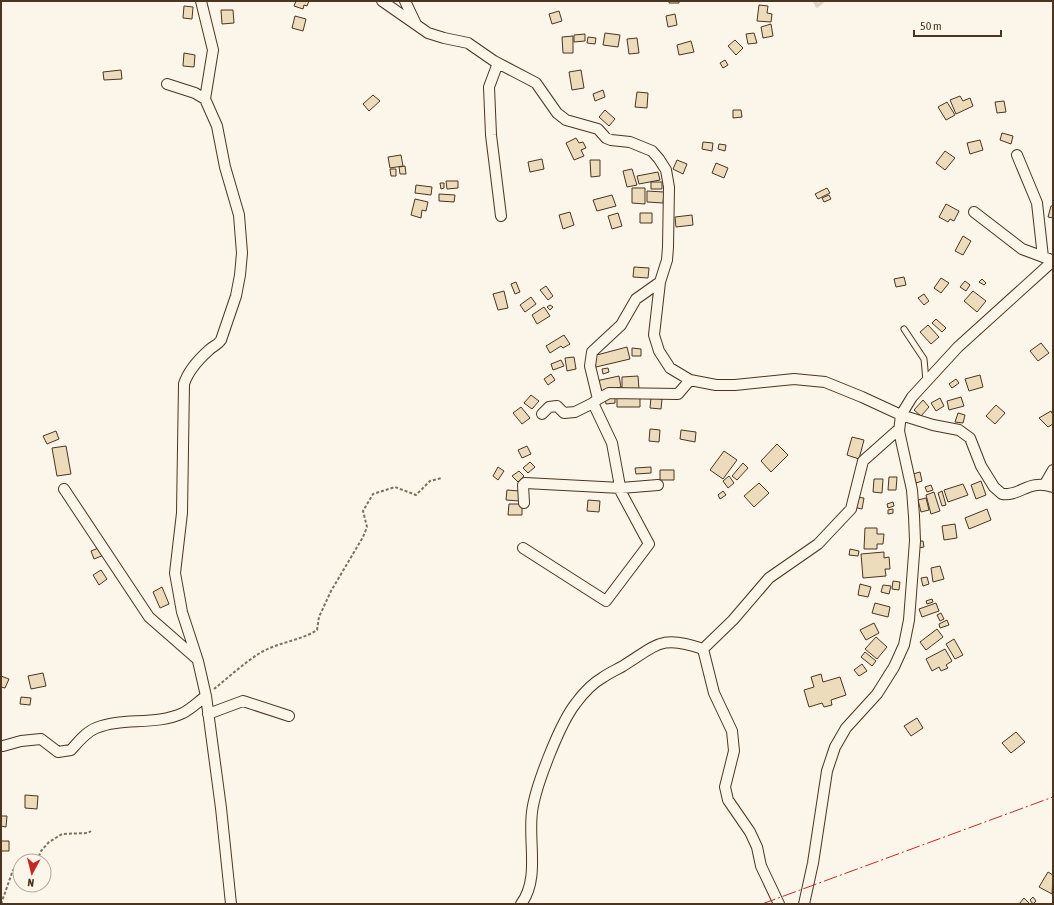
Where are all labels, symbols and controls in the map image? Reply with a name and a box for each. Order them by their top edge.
scale bar [914,12,1001,38]
text: 50 m [920,19,942,33]
north arrow [12,853,52,893]
text: N [27,877,35,889]

